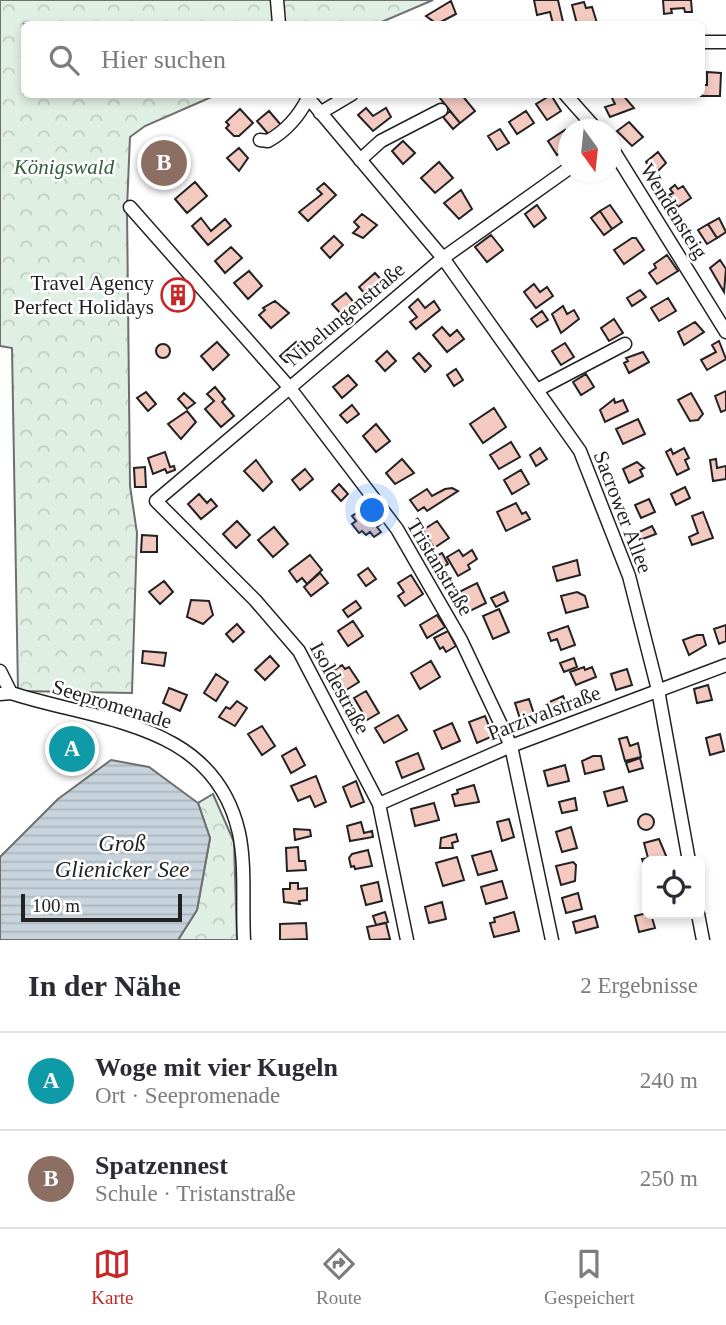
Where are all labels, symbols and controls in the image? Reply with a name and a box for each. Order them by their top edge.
search box [21,21,705,98]
icon: search [45,41,83,79]
text: Hier suchen [101,45,226,74]
north arrow [558,119,621,182]
pin: B [141,137,187,189]
park label: Königswald [13,155,115,179]
street label: Wendensteig [635,159,713,264]
street label: Nibelungenstraße [281,257,409,371]
place label: Travel Agency Perfect Holidays [13,271,154,319]
building icon: Travel Agency Perfect Holidays [159,276,197,314]
street label: Sacrower Allee [589,448,657,576]
your location [355,493,389,527]
street label: Tristanstraße [402,514,478,620]
street label: Isoldestraße [305,638,375,738]
street label: Seepromenade [49,674,175,734]
street label: Parzivalstraße [484,680,604,746]
pin: A [49,723,95,775]
water label: Groß Glienicker See [55,831,189,882]
map controls [642,856,705,919]
button: locate [642,856,705,919]
scale bar [21,891,182,923]
text: 100 m [32,895,80,916]
text: In der Nähe [28,969,181,1002]
text: 2 Ergebnisse [580,973,698,998]
text: Woge mit vier Kugeln [95,1053,338,1082]
text: A [43,1068,59,1093]
text: 240 m [640,1068,698,1093]
text: Ort · Seepromenade [95,1083,280,1108]
text: Spatzennest [95,1151,228,1180]
text: B [43,1166,59,1191]
text: 250 m [640,1166,698,1191]
text: Schule · Tristanstraße [95,1181,296,1206]
tab: Karte [91,1245,133,1309]
tab: Route [316,1245,361,1309]
tab: Gespeichert [544,1245,635,1309]

